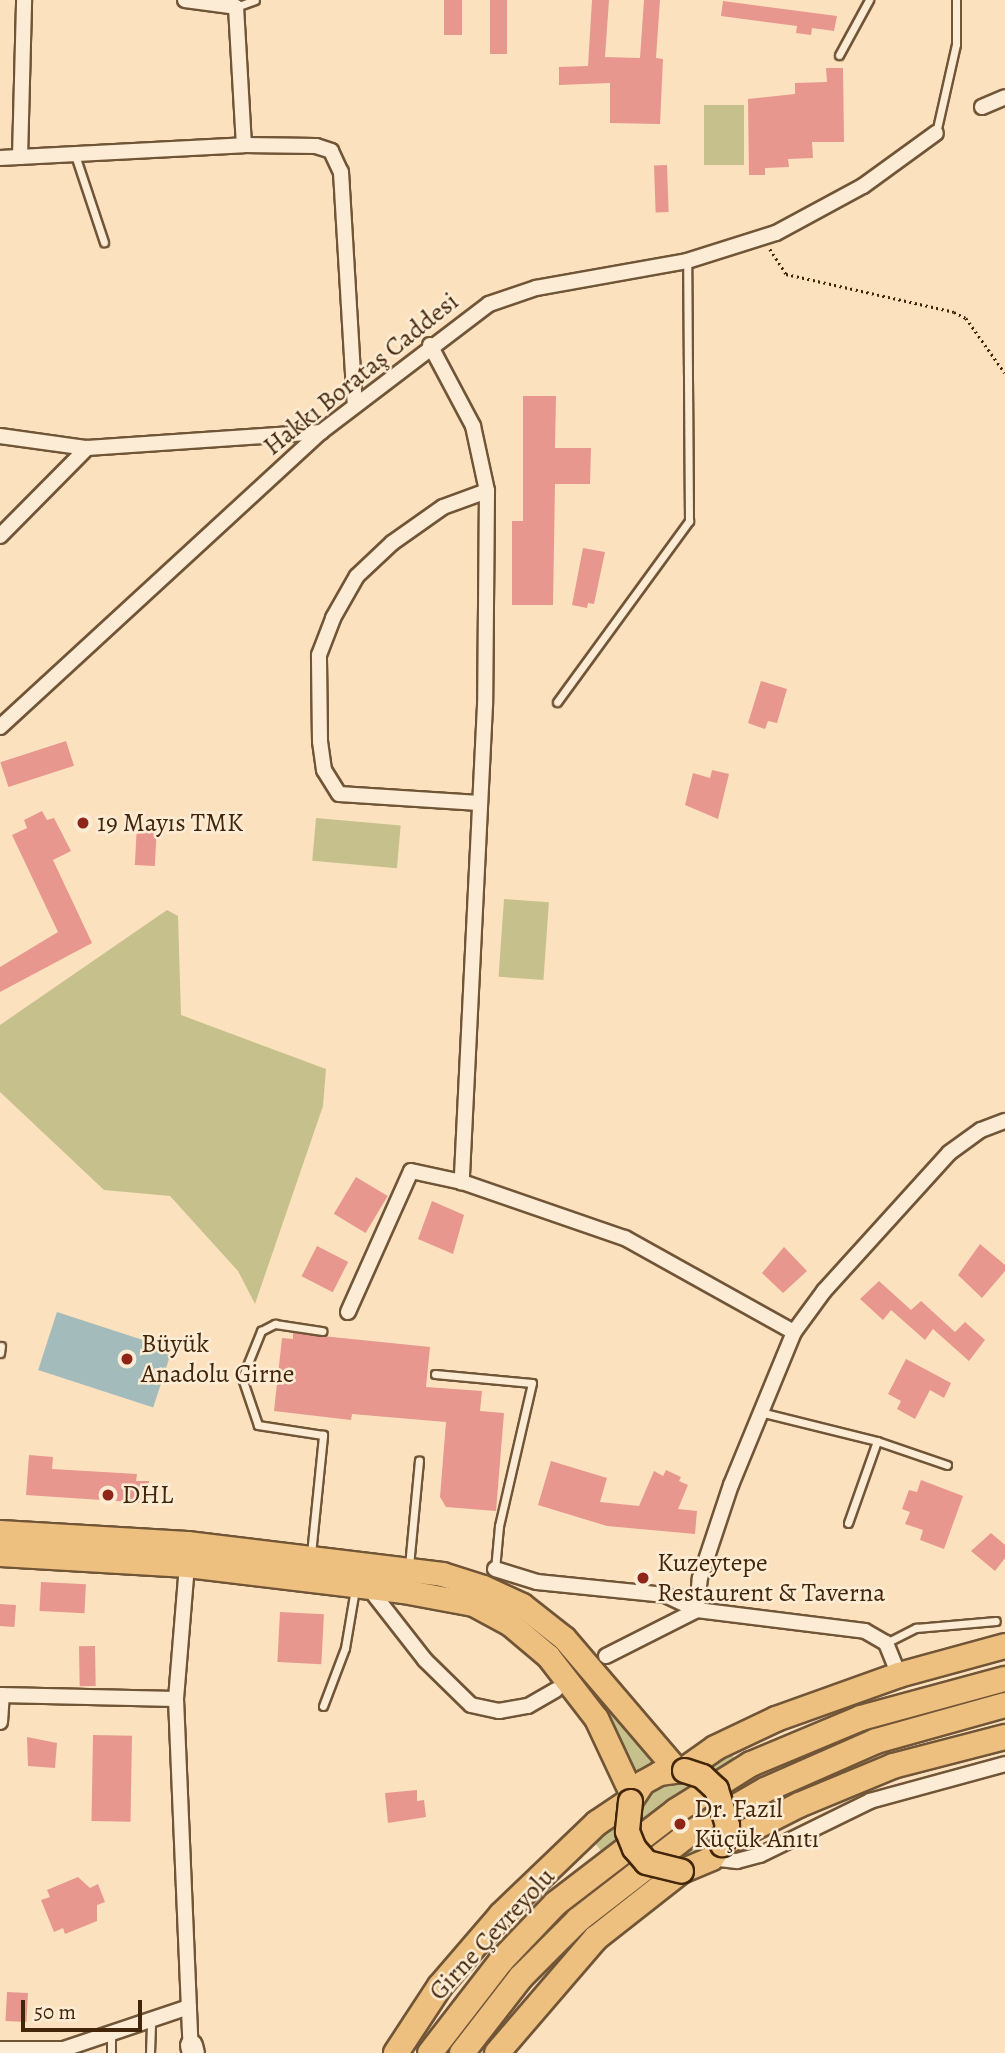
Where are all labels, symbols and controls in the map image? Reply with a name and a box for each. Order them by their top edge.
street label: Hakkı Borataş Caddesi [257,286,465,462]
place label: 19 Mayıs TMK [97,807,243,839]
marker: 19 Mayıs TMK [75,815,91,831]
place label: Büyük Anadolu Girne [141,1328,295,1390]
marker: Büyük Anadolu Girne [119,1351,135,1367]
place label: DHL [122,1479,173,1511]
marker: DHL [100,1487,116,1503]
place label: Kuzeytepe Restaurent & Taverna [657,1547,885,1608]
marker: Kuzeytepe Restaurent & Taverna [635,1570,651,1586]
place label: Dr. Fazıl Küçük Anıtı [694,1793,819,1854]
marker: Dr. Fazıl Küçük Anıtı [672,1816,688,1832]
street label: Girne Çevreyolu [423,1861,561,2007]
scale bar [24,1986,145,2030]
text: 50 m [34,1998,76,2026]

